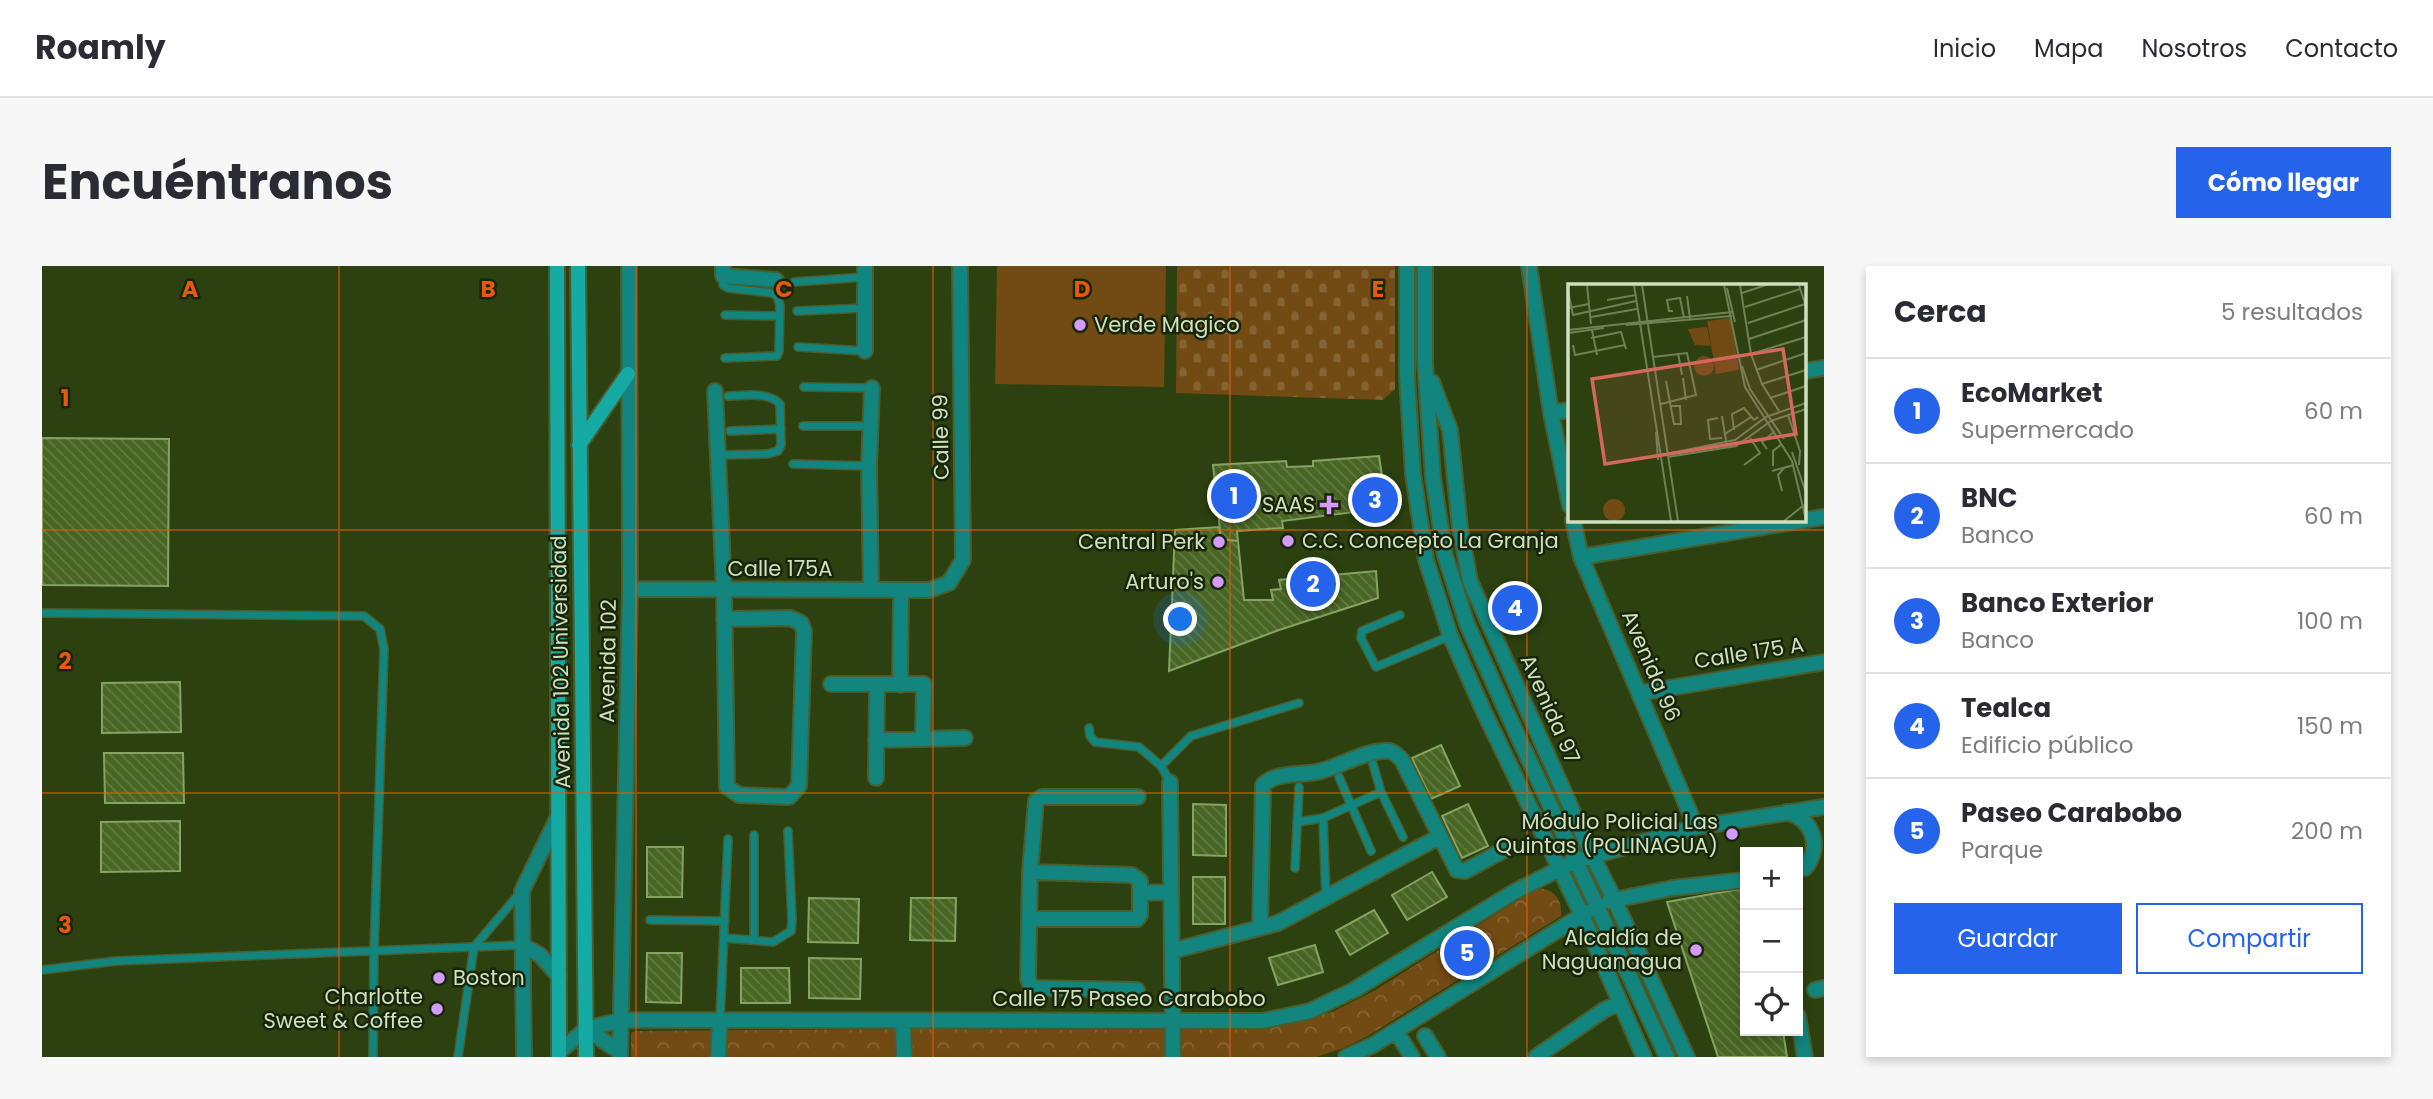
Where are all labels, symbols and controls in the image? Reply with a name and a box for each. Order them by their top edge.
text: Roamly [35,24,165,71]
text: Inicio [1933,32,1996,65]
text: Mapa [2034,32,2103,65]
text: Nosotros [2141,32,2247,65]
text: Contacto [2285,32,2398,65]
button: Cómo llegar [2176,147,2391,218]
text: Encuéntranos [42,148,393,216]
text: A [182,273,199,305]
text: B [480,273,496,305]
text: C [775,273,793,305]
text: D [1074,273,1090,305]
text: E [1372,273,1384,305]
inset map [1568,284,1806,522]
text: Cerca [1894,290,1987,333]
text: 5 resultados [2221,296,2363,328]
place label: Verde Magico [1094,310,1240,339]
marker: Verde Magico [1072,317,1088,333]
text: EcoMarket [1961,375,2103,411]
text: 1 [61,382,69,414]
street label: Calle 99 [925,394,956,480]
text: 1 [1913,395,1921,427]
text: 60 m [2304,395,2363,427]
text: Supermercado [1961,414,2134,446]
pin: 1 [1211,470,1257,522]
pin: 3 [1352,474,1398,526]
text: BNC [1961,480,2018,516]
place label: SAAS [1262,490,1315,519]
marker: SAAS [1321,497,1337,513]
text: 2 [1910,500,1924,532]
text: 60 m [2304,500,2363,532]
text: Banco [1961,519,2034,551]
place label: C.C. Concepto La Granja [1302,526,1559,555]
place label: Central Perk [1078,527,1205,556]
marker: C.C. Concepto La Granja [1280,533,1296,549]
marker: Central Perk [1211,534,1227,550]
street label: Avenida 102 Universidad [544,535,577,789]
street label: Calle 175A [728,554,832,583]
pin: 2 [1290,558,1336,610]
place label: Arturo's [1125,567,1204,596]
marker: Arturo's [1210,574,1226,590]
pin: 4 [1492,582,1538,634]
text: Banco Exterior [1961,585,2154,621]
street label: Avenida 102 [592,599,623,723]
your location [1163,602,1197,636]
text: 3 [1910,605,1924,637]
text: 100 m [2297,605,2363,637]
street label: Avenida 96 [1615,606,1688,726]
text: Banco [1961,624,2034,656]
street label: Calle 175 A [1692,630,1806,675]
text: 2 [58,645,72,677]
street label: Avenida 97 [1514,650,1587,768]
text: Tealca [1961,690,2051,726]
text: 4 [1909,710,1925,742]
text: 150 m [2297,710,2363,742]
text: Edificio público [1961,729,2134,761]
text: Paseo Carabobo [1961,795,2182,831]
place label: Módulo Policial Las Quintas (POLINAGUA) [1495,807,1718,860]
text: 5 [1910,815,1924,847]
text: 200 m [2291,815,2363,847]
marker: Módulo Policial Las Quintas (POLINAGUA) [1724,826,1740,842]
text: Parque [1961,834,2043,866]
map controls [1740,847,1803,1036]
button: + [1740,847,1803,910]
button: Guardar [1894,903,2122,974]
button: Compartir [2136,903,2363,974]
text: 3 [58,909,72,941]
button: − [1740,910,1803,973]
place label: Alcaldía de Naguanagua [1542,923,1682,976]
pin: 5 [1444,927,1490,979]
marker: Alcaldía de Naguanagua [1688,942,1704,958]
place label: Boston [453,963,525,992]
marker: Boston [431,970,447,986]
button: locate [1740,973,1803,1036]
place label: Charlotte Sweet & Coffee [264,982,423,1035]
street label: Calle 175 Paseo Carabobo [992,984,1266,1013]
marker: Charlotte Sweet & Coffee [429,1001,445,1017]

